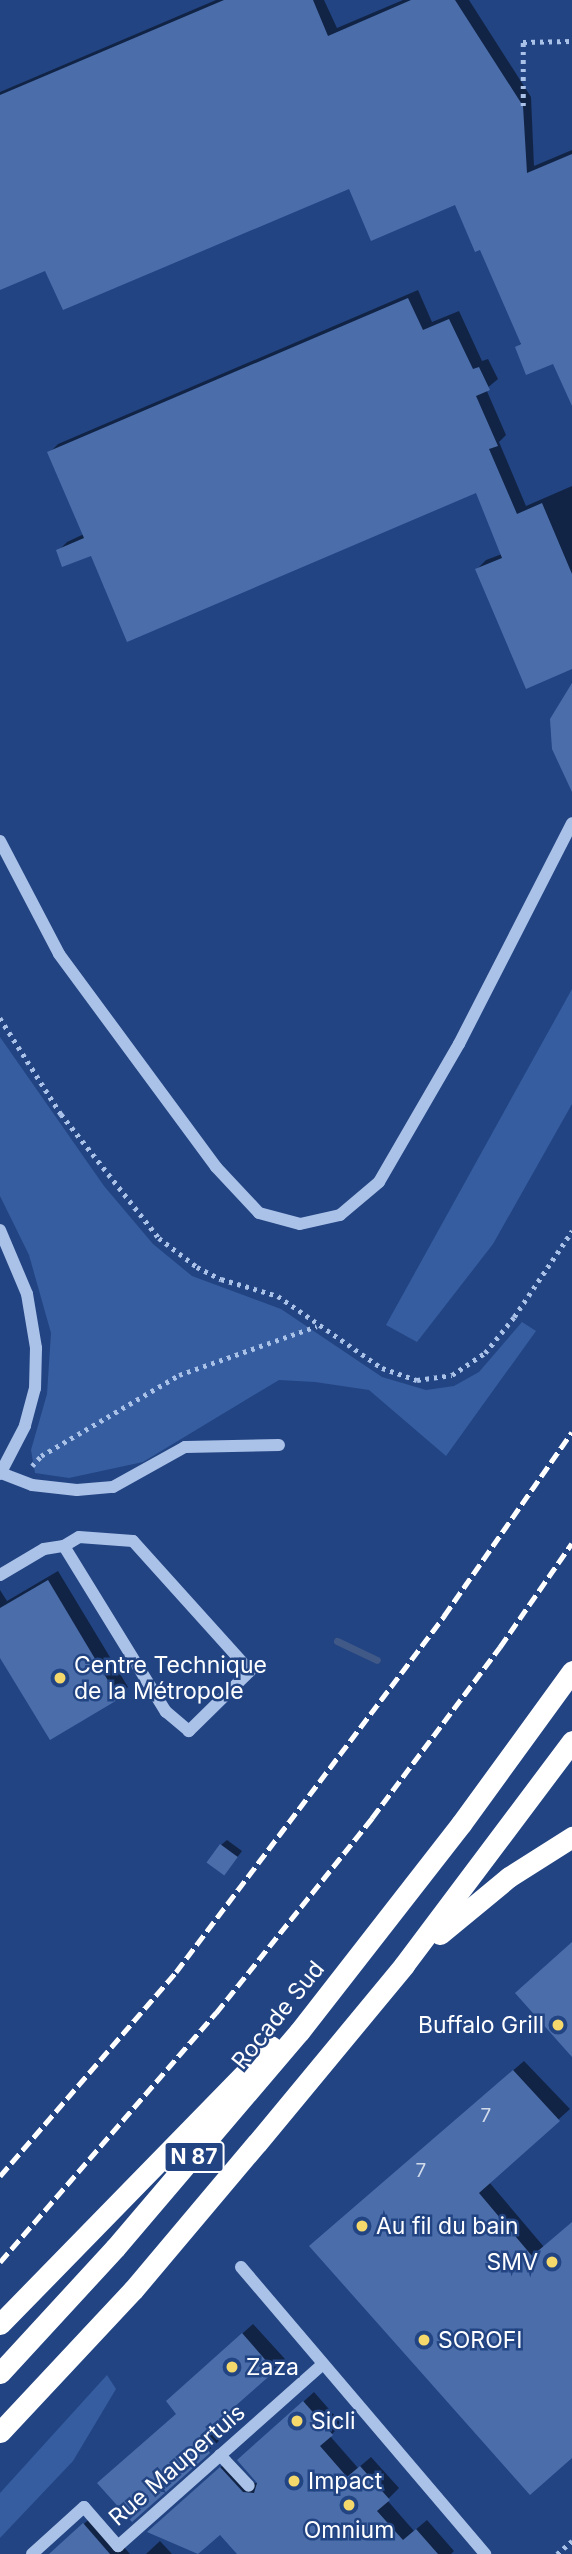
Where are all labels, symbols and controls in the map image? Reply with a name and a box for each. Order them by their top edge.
place label: Centre Technique de la Métropole [74,1651,267,1705]
marker: Centre Technique de la Métropole [52,1670,68,1686]
street label: Rocade Sud [226,1955,330,2075]
place label: Buffalo Grill [418,2011,544,2039]
marker: Buffalo Grill [550,2017,566,2033]
house number: 7 [481,2105,491,2127]
road number: N 87 [162,2140,226,2174]
house number: 7 [416,2160,426,2182]
place label: Au fil du bain [376,2212,519,2240]
marker: Au fil du bain [354,2218,370,2234]
place label: SMV [487,2248,538,2276]
marker: SMV [544,2254,560,2270]
place label: SOROFI [438,2326,522,2354]
marker: SOROFI [416,2332,432,2348]
place label: Zaza [246,2353,299,2381]
marker: Zaza [224,2359,240,2375]
street label: Rue Maupertuis [103,2399,251,2531]
place label: Sicli [311,2407,356,2435]
marker: Sicli [289,2413,305,2429]
place label: Impact [308,2467,382,2495]
marker: Impact [286,2473,302,2489]
marker: Omnium [341,2497,357,2513]
place label: Omnium [304,2516,394,2544]

